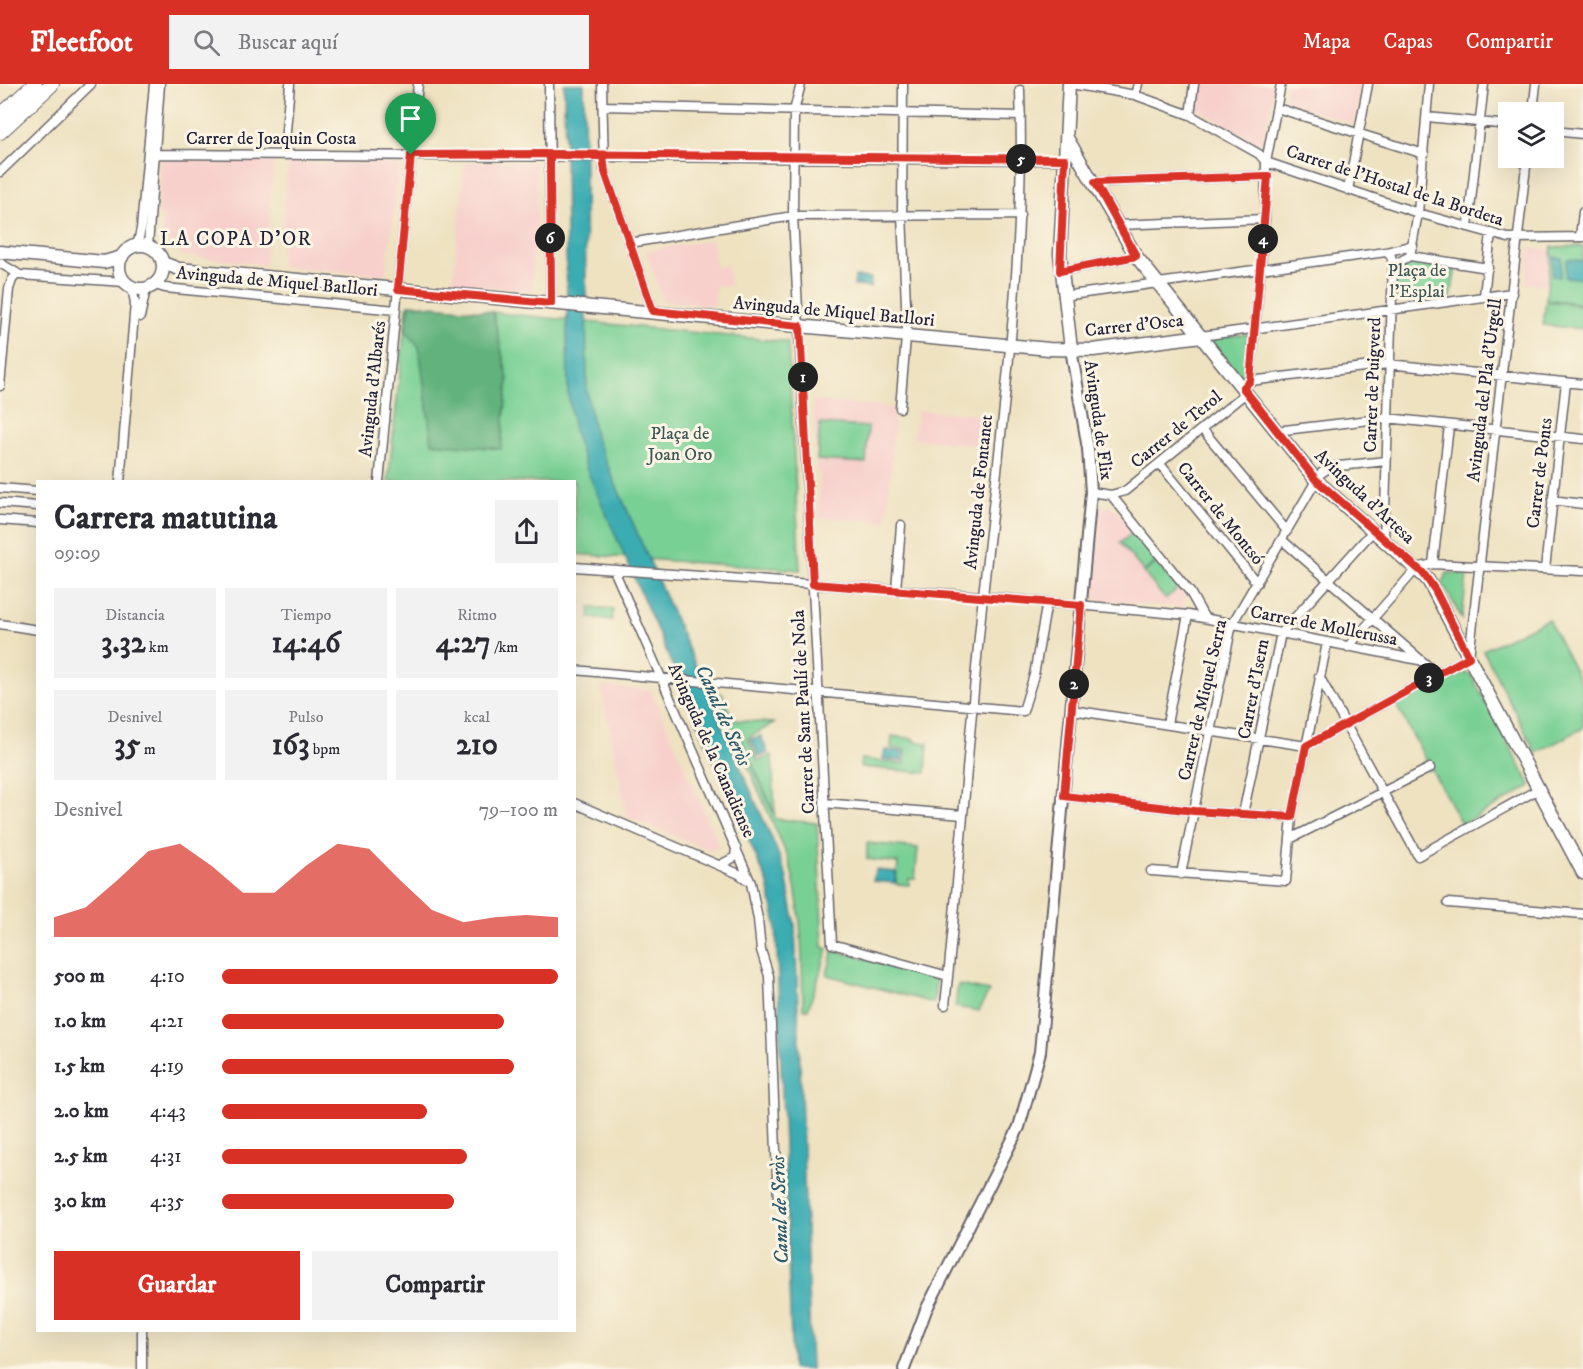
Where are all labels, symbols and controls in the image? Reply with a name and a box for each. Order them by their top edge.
search box [169,15,589,69]
text: Fleetfoot [30,25,133,60]
icon: search [190,26,223,59]
text: Buscar aquí [238,29,338,56]
text: Mapa [1303,29,1350,55]
text: Capas [1383,29,1433,55]
text: Compartir [1466,29,1553,55]
pin [385,93,436,155]
icon: arrive [394,102,427,135]
map controls [1498,102,1564,168]
button: layers [1498,102,1564,168]
street label: Carrer de Joaquin Costa [186,128,356,150]
street label: Carrer de l'Hostal de la Bordeta [1283,140,1507,232]
pin: 5 [1006,144,1036,174]
text: 5 [1017,149,1025,169]
pin: 6 [535,223,565,253]
pin: 4 [1248,224,1278,254]
district label: LA COPA D'OR [160,227,312,252]
text: 6 [546,228,554,248]
text: 4 [1258,229,1268,249]
park label: Plaça de l'Esplai [1387,260,1447,303]
street label: Avinguda de Miquel Batllori [175,262,379,302]
street label: Avinguda de Miquel Batllori [732,292,936,332]
street label: Avinguda del Pla d'Urgell [1463,297,1507,483]
street label: Carrer d'Osca [1084,310,1185,342]
street label: Carrer de Puigverd [1360,317,1386,453]
street label: Avinguda d'Albarés [355,320,391,458]
street label: Avinguda de Flix [1079,359,1117,482]
pin: 1 [788,362,818,392]
text: 1 [800,367,806,387]
street label: Carrer de Terol [1126,386,1227,473]
street label: Avinguda de Fontanet [960,413,998,571]
street label: Carrer de Ponts [1522,417,1558,530]
park label: Plaça de Joan Oro [646,423,713,466]
street label: Avinguda d'Artesa [1310,445,1419,549]
street label: Carrer de Montsó [1172,458,1269,570]
text: Carrera matutina [54,498,277,539]
button: share [495,500,558,563]
text: 09:09 [54,541,101,566]
street label: Carrer de Mollerussa [1248,601,1400,651]
text: Distancia [105,605,165,625]
text: Tiempo [281,605,331,625]
text: Ritmo [457,605,497,625]
street label: Carrer de Sant Paulí de Nola [788,609,820,815]
street label: Carrer de Miquel Serra [1174,617,1232,783]
text: 3.32 [101,625,145,662]
text: 14:46 [272,625,341,662]
text: 4:27 [436,625,491,662]
text: km [145,637,169,657]
text: /km [491,637,518,657]
street label: Carrer d'Isern [1233,637,1275,741]
street label: Avinguda de la Canadiense [663,660,760,841]
water label: Canal de Seròs [689,661,757,771]
pin: 3 [1414,663,1444,693]
text: 3 [1426,668,1432,688]
pin: 2 [1059,669,1089,699]
text: 2 [1070,674,1078,694]
text: Desnivel [108,707,162,727]
text: Pulso [289,707,323,727]
text: kcal [464,707,490,727]
text: 35 [114,727,140,764]
text: 163 [272,727,309,764]
text: 210 [456,727,498,764]
text: m [140,739,156,759]
text: bpm [309,739,340,759]
text: Desnivel [54,798,123,823]
text: 79–100 m [479,798,558,823]
text: 500 m [54,964,105,989]
text: 4:10 [150,964,185,989]
text: 1.0 km [54,1009,106,1034]
text: 4:21 [150,1009,184,1034]
text: 1.5 km [54,1054,105,1079]
text: 4:19 [150,1054,184,1079]
text: 2.0 km [54,1099,109,1124]
text: 4:43 [150,1099,186,1124]
text: 2.5 km [54,1144,108,1169]
text: 4:31 [150,1144,182,1169]
water label: Canal de Seròs [766,1154,795,1265]
text: 3.0 km [54,1189,106,1214]
text: 4:35 [150,1189,184,1214]
button: Guardar [54,1251,300,1320]
button: Compartir [312,1251,558,1320]

